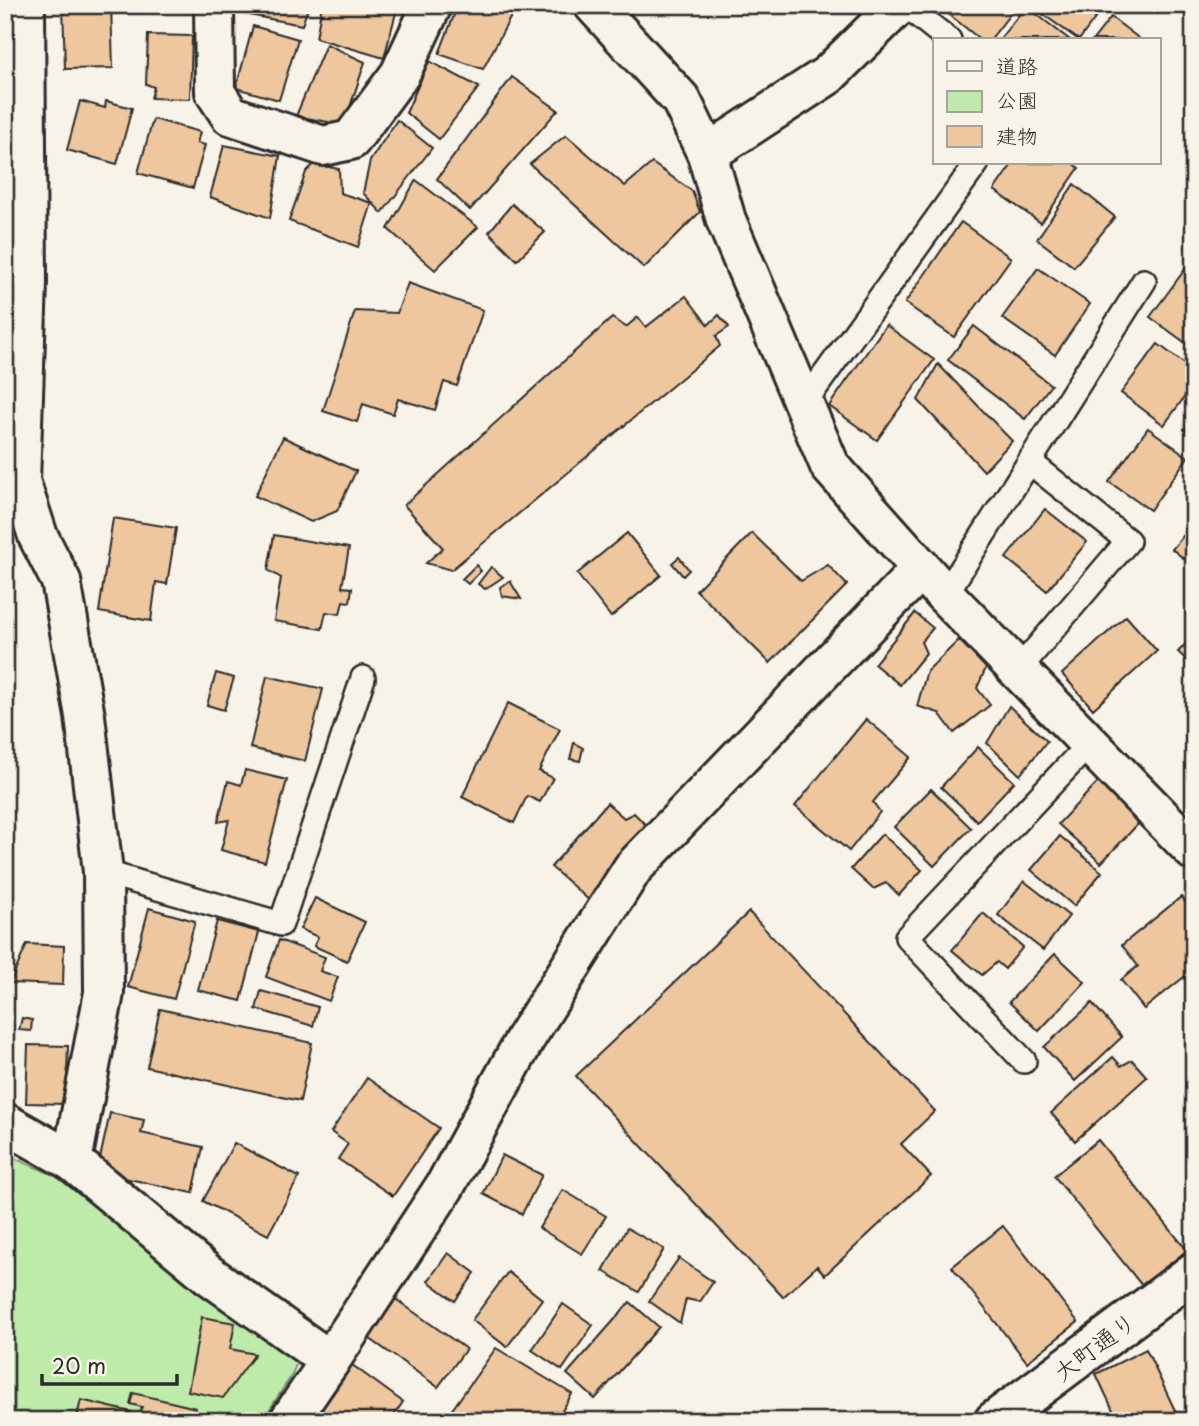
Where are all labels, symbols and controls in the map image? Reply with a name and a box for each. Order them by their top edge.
legend [933,38,1160,164]
text: 道路 [996,49,1038,81]
text: 公園 [996,83,1038,115]
text: 建物 [996,119,1038,151]
street label: 大町通り [1045,1303,1143,1389]
scale bar [42,1342,177,1386]
text: 20 m [52,1349,106,1381]

